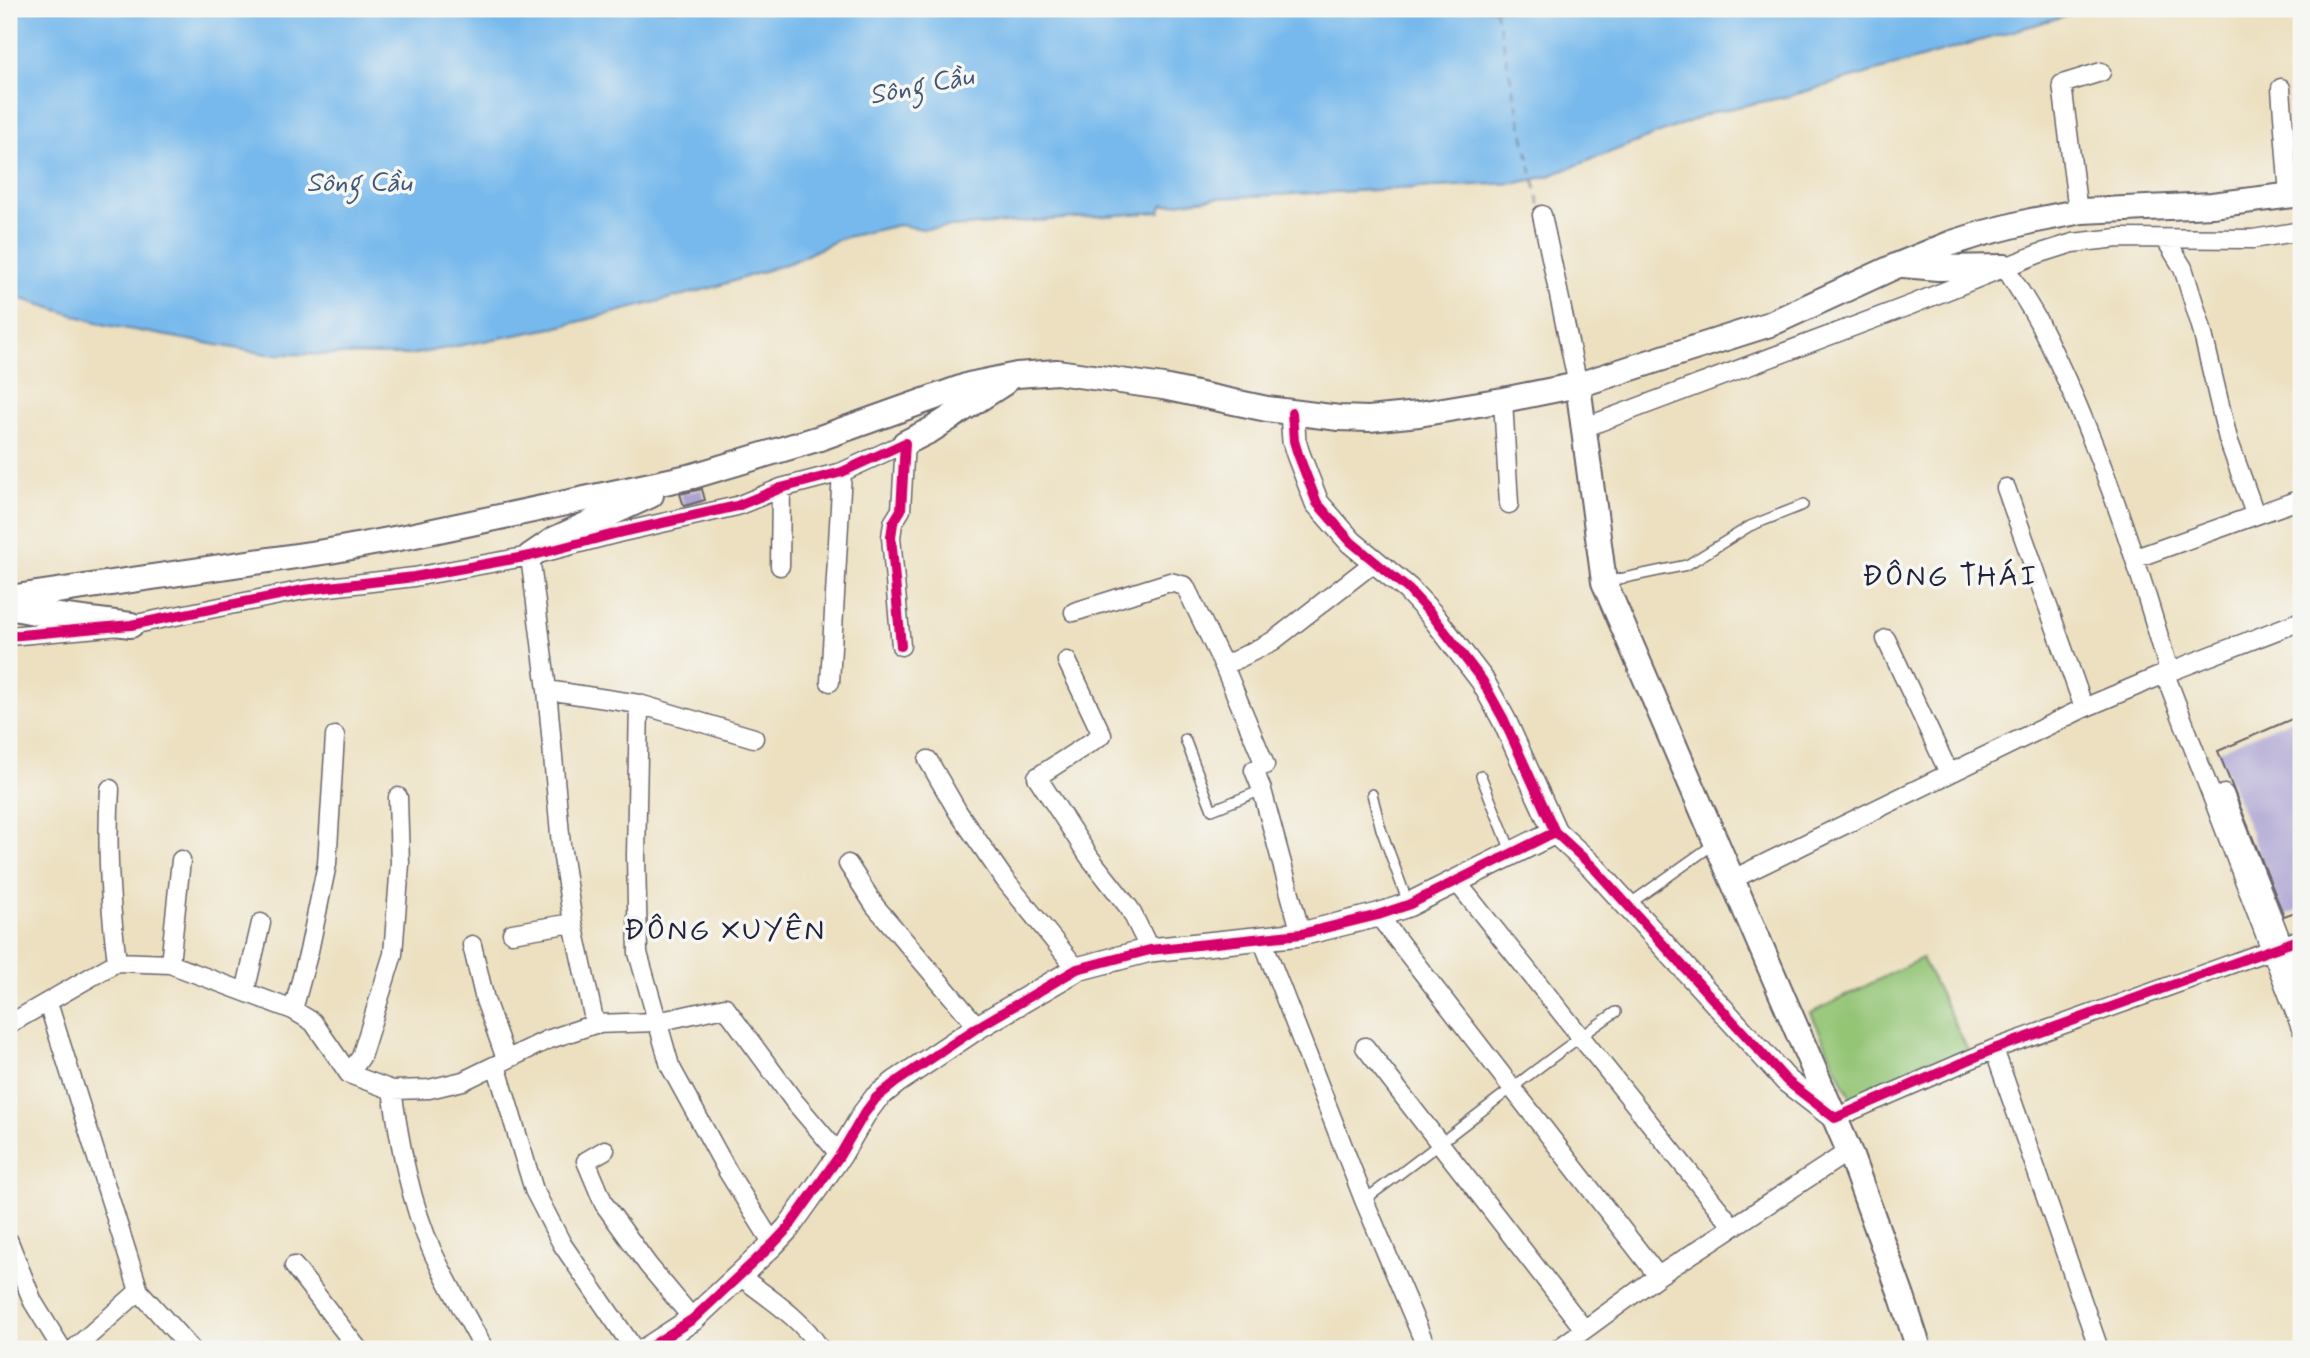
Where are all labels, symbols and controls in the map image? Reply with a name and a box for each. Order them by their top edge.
water label: Sông Cầu [866,58,979,118]
water label: Sông Cầu [306,165,413,205]
district label: ĐÔNG THÁI [1862,557,2038,596]
district label: ĐÔNG XUYÊN [624,911,826,950]

